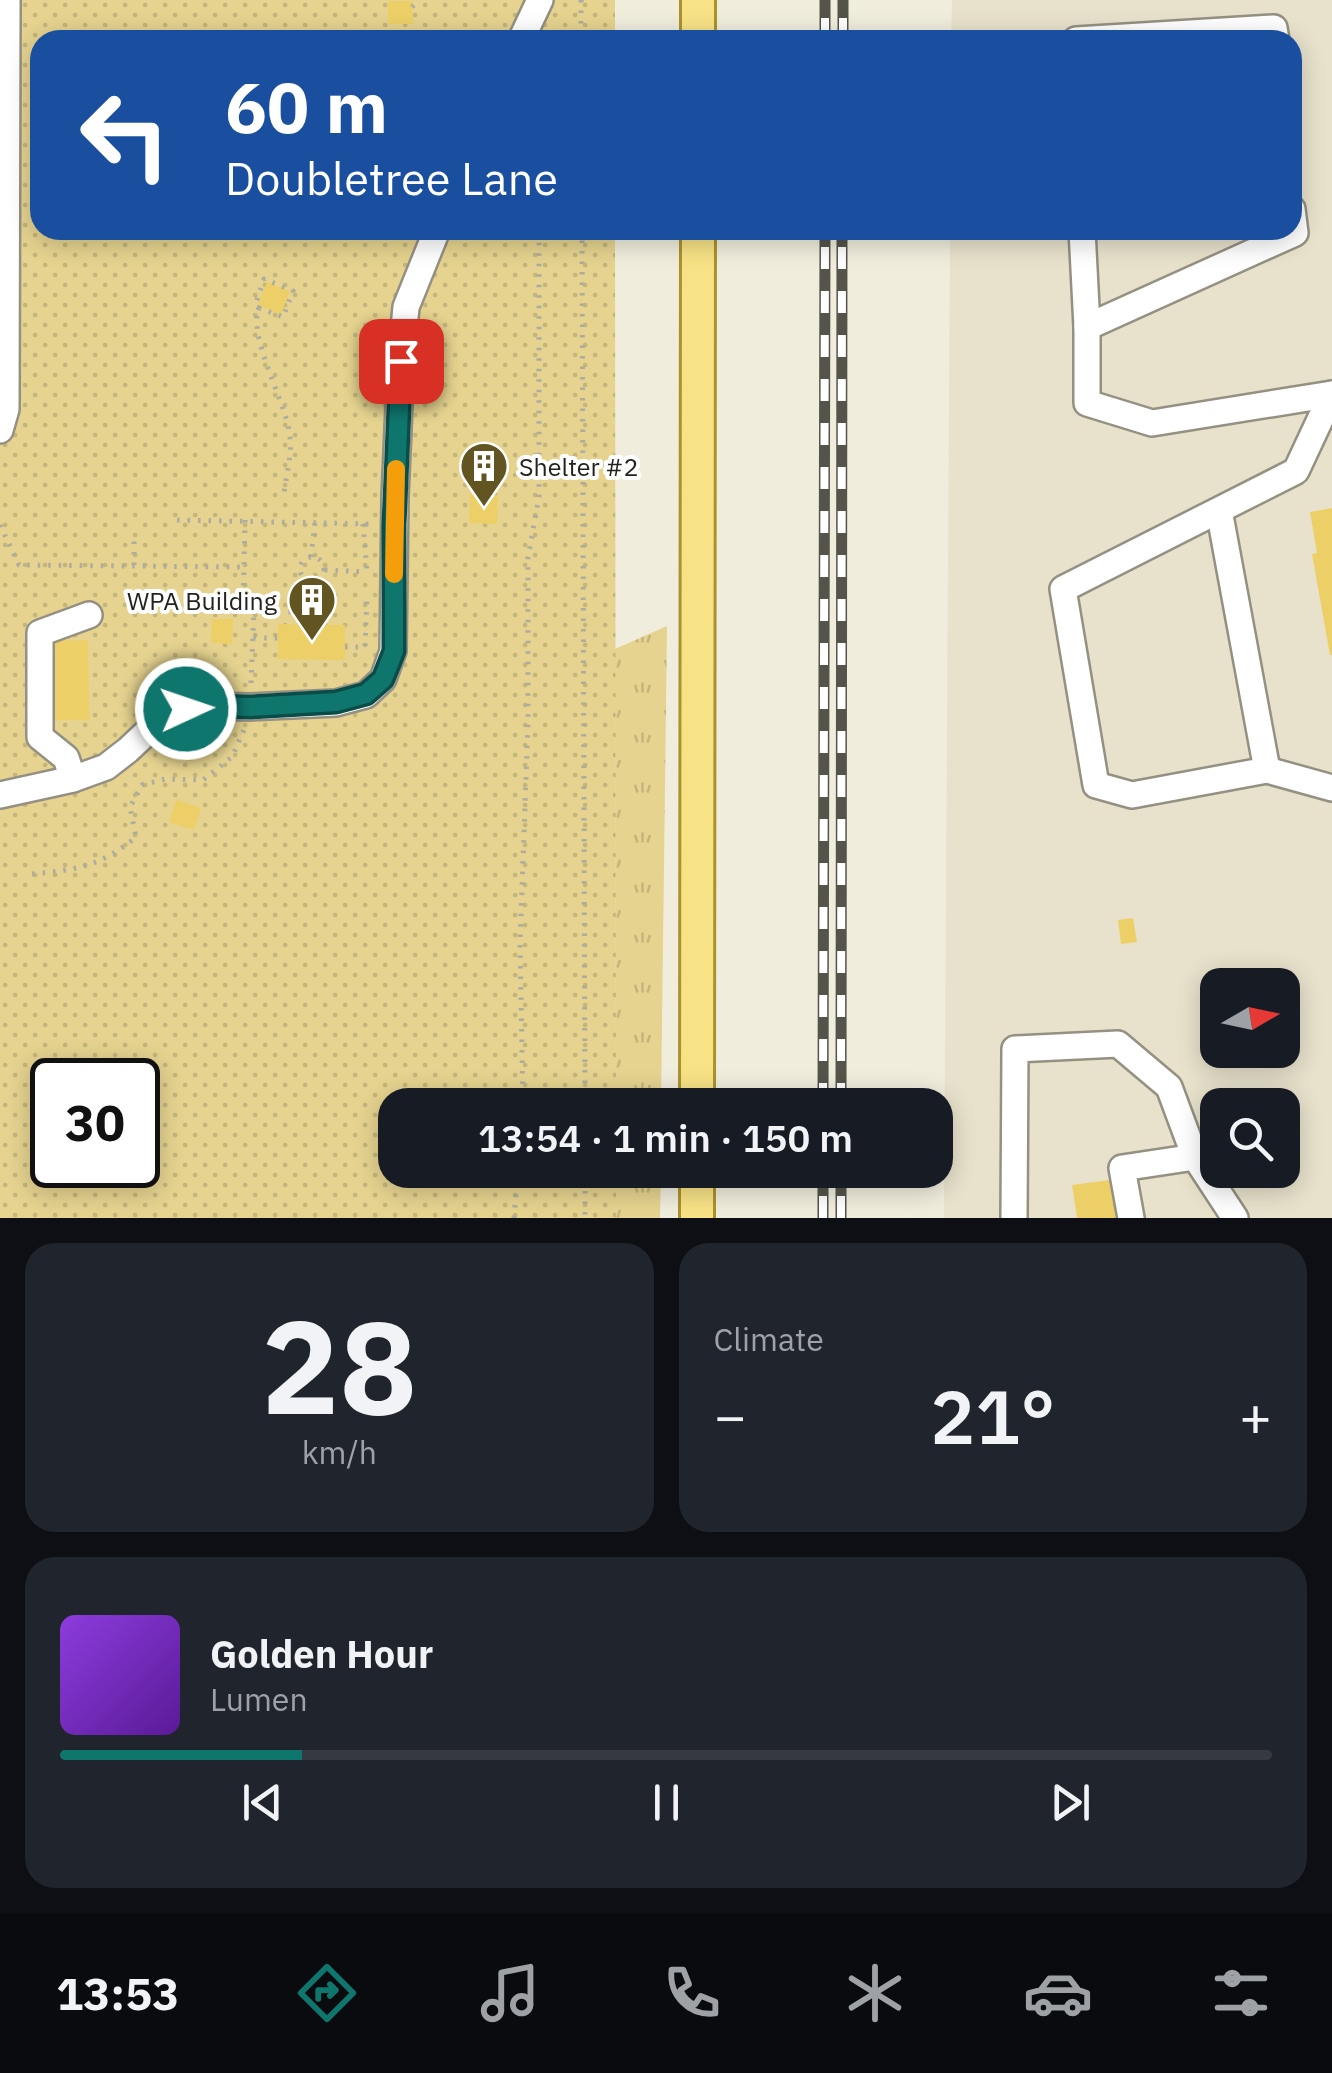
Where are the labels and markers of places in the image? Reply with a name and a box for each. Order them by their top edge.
pin [359,319,444,404]
building icon: Shelter #2 [458,440,510,508]
place label: Shelter #2 [519,450,638,483]
building icon: WPA Building [286,574,338,642]
place label: WPA Building [127,584,277,617]

